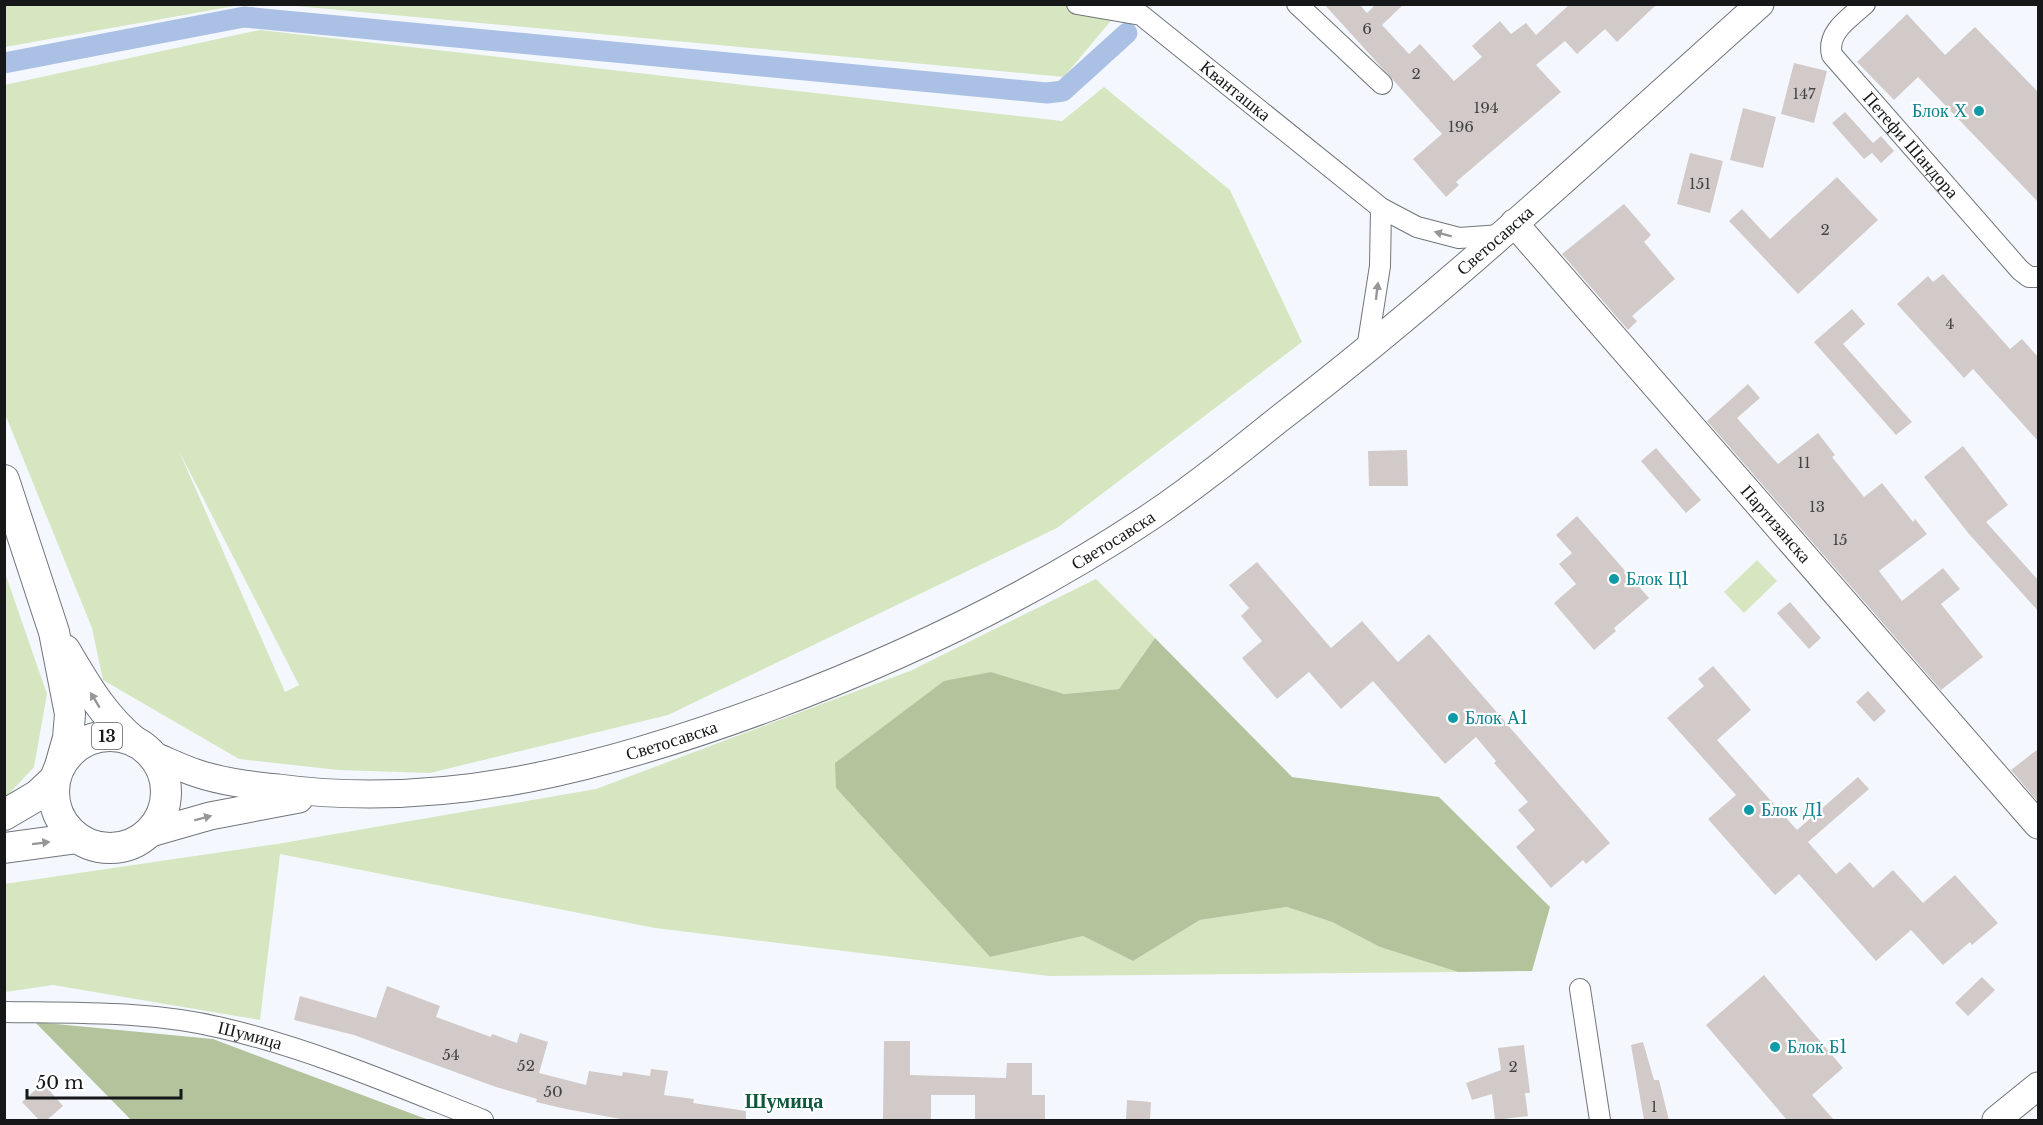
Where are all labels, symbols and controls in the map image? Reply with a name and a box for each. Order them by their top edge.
house number: 6 [1362,19,1372,38]
street label: Кванташка [1196,56,1275,126]
house number: 2 [1411,64,1421,83]
house number: 147 [1793,84,1816,103]
street label: Петефи Шандора [1858,87,1963,203]
house number: 194 [1473,98,1499,117]
place label: Блок Х [1912,100,1967,122]
marker: Блок Х [1972,104,1986,118]
house number: 196 [1448,117,1474,136]
house number: 151 [1689,174,1711,193]
street label: Светосавска [1452,201,1538,280]
house number: 2 [1820,220,1830,239]
one-way arrow [1434,229,1452,238]
one-way arrow [1372,282,1381,301]
house number: 4 [1946,314,1954,333]
house number: 11 [1797,453,1811,472]
street label: Партизанска [1736,480,1816,568]
house number: 13 [1809,497,1825,516]
street label: Светосавска [1067,506,1159,575]
house number: 15 [1832,530,1848,549]
place label: Блок Ц1 [1626,568,1689,590]
marker: Блок Ц1 [1607,572,1621,586]
one-way arrow [89,692,100,708]
place label: Блок А1 [1465,707,1528,729]
marker: Блок А1 [1446,711,1460,725]
street label: Светосавска [623,716,720,765]
road number: 13 [92,723,122,749]
place label: Блок Д1 [1761,799,1823,821]
marker: Блок Д1 [1742,803,1756,817]
one-way arrow [194,813,212,822]
one-way arrow [32,838,51,847]
street label: Шумица [216,1016,285,1055]
place label: Блок Б1 [1787,1036,1847,1058]
marker: Блок Б1 [1768,1040,1782,1054]
house number: 54 [442,1045,460,1064]
house number: 52 [517,1056,535,1075]
house number: 2 [1508,1057,1518,1076]
scale bar [27,1062,182,1100]
text: 50 m [36,1072,84,1094]
house number: 50 [543,1082,563,1101]
district label: Шумица [745,1089,823,1113]
house number: 1 [1651,1097,1657,1116]

